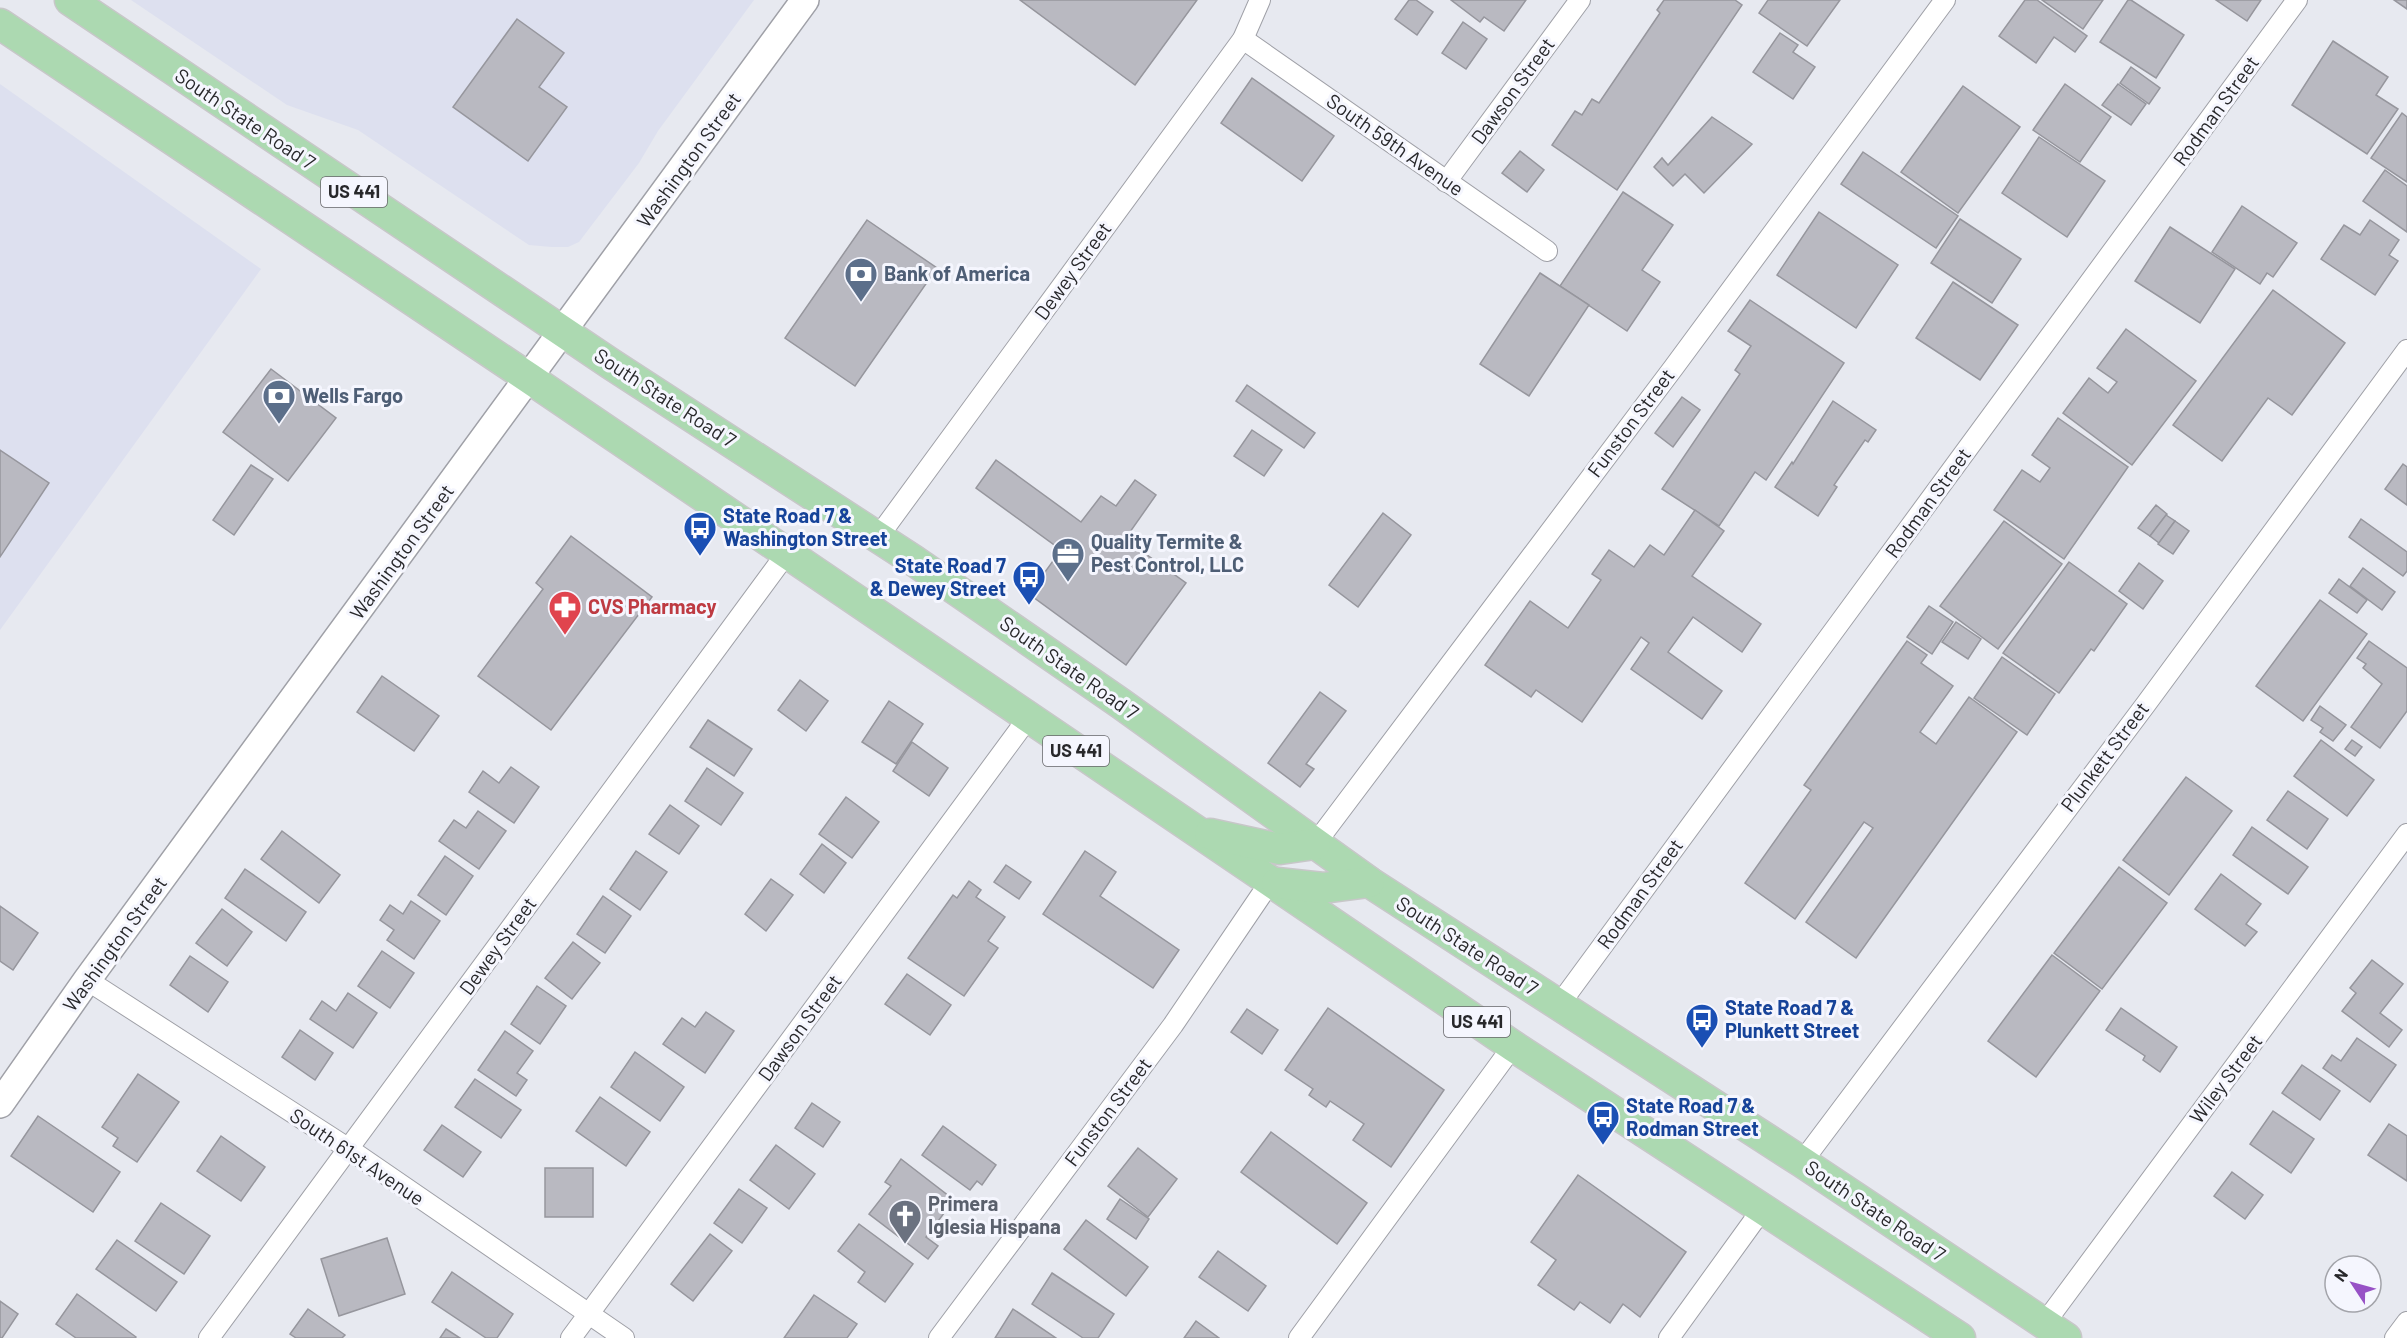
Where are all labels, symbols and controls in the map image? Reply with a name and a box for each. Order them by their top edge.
street label: Dawson Street [1465,32,1559,148]
street label: Rodman Street [2167,51,2263,170]
street label: South State Road 7 [171,62,321,174]
street label: Washington Street [631,87,745,232]
street label: South 59th Avenue [1322,88,1469,200]
road number: US 441 [321,177,387,207]
street label: Dewey Street [1029,217,1116,324]
bank icon: Bank of America [843,256,879,303]
place label: Bank of America [884,261,1030,285]
street label: South State Road 7 [590,342,741,452]
street label: Funston Street [1582,363,1679,481]
bank icon: Wells Fargo [261,378,297,425]
place label: Wells Fargo [302,383,403,407]
street label: Rodman Street [1879,443,1975,562]
street label: Washington Street [344,479,458,624]
place label: State Road 7 & Washington Street [723,503,888,550]
bus stop icon: State Road 7 & Washington Street [682,510,718,557]
place label: Quality Termite & Pest Control, LLC [1091,529,1244,576]
office icon: Quality Termite & Pest Control, LLC [1050,536,1086,583]
place label: State Road 7 & Dewey Street [870,553,1006,600]
bus stop icon: State Road 7 & Dewey Street [1011,559,1047,606]
pharmacy icon: CVS Pharmacy [547,589,583,636]
place label: CVS Pharmacy [588,594,717,618]
street label: South State Road 7 [996,610,1144,724]
street label: Plunkett Street [2055,697,2153,816]
road number: US 441 [1043,736,1109,766]
street label: Rodman Street [1591,834,1687,953]
street label: Washington Street [57,871,171,1016]
street label: South State Road 7 [1392,890,1543,1000]
street label: Dewey Street [454,892,541,999]
street label: Dawson Street [752,969,846,1085]
place label: State Road 7 & Plunkett Street [1725,995,1859,1042]
bus stop icon: State Road 7 & Plunkett Street [1684,1002,1720,1049]
road number: US 441 [1444,1007,1510,1037]
street label: Wiley Street [2184,1029,2267,1128]
street label: Funston Street [1059,1052,1156,1170]
place label: State Road 7 & Rodman Street [1626,1093,1759,1140]
bus stop icon: State Road 7 & Rodman Street [1585,1099,1621,1146]
street label: South 61st Avenue [286,1102,429,1210]
street label: South State Road 7 [1801,1154,1951,1266]
place label: Primera Iglesia Hispana [928,1191,1061,1238]
church icon: Primera Iglesia Hispana [887,1198,923,1245]
north arrow [2323,1254,2383,1314]
text: N [2330,1265,2351,1285]

